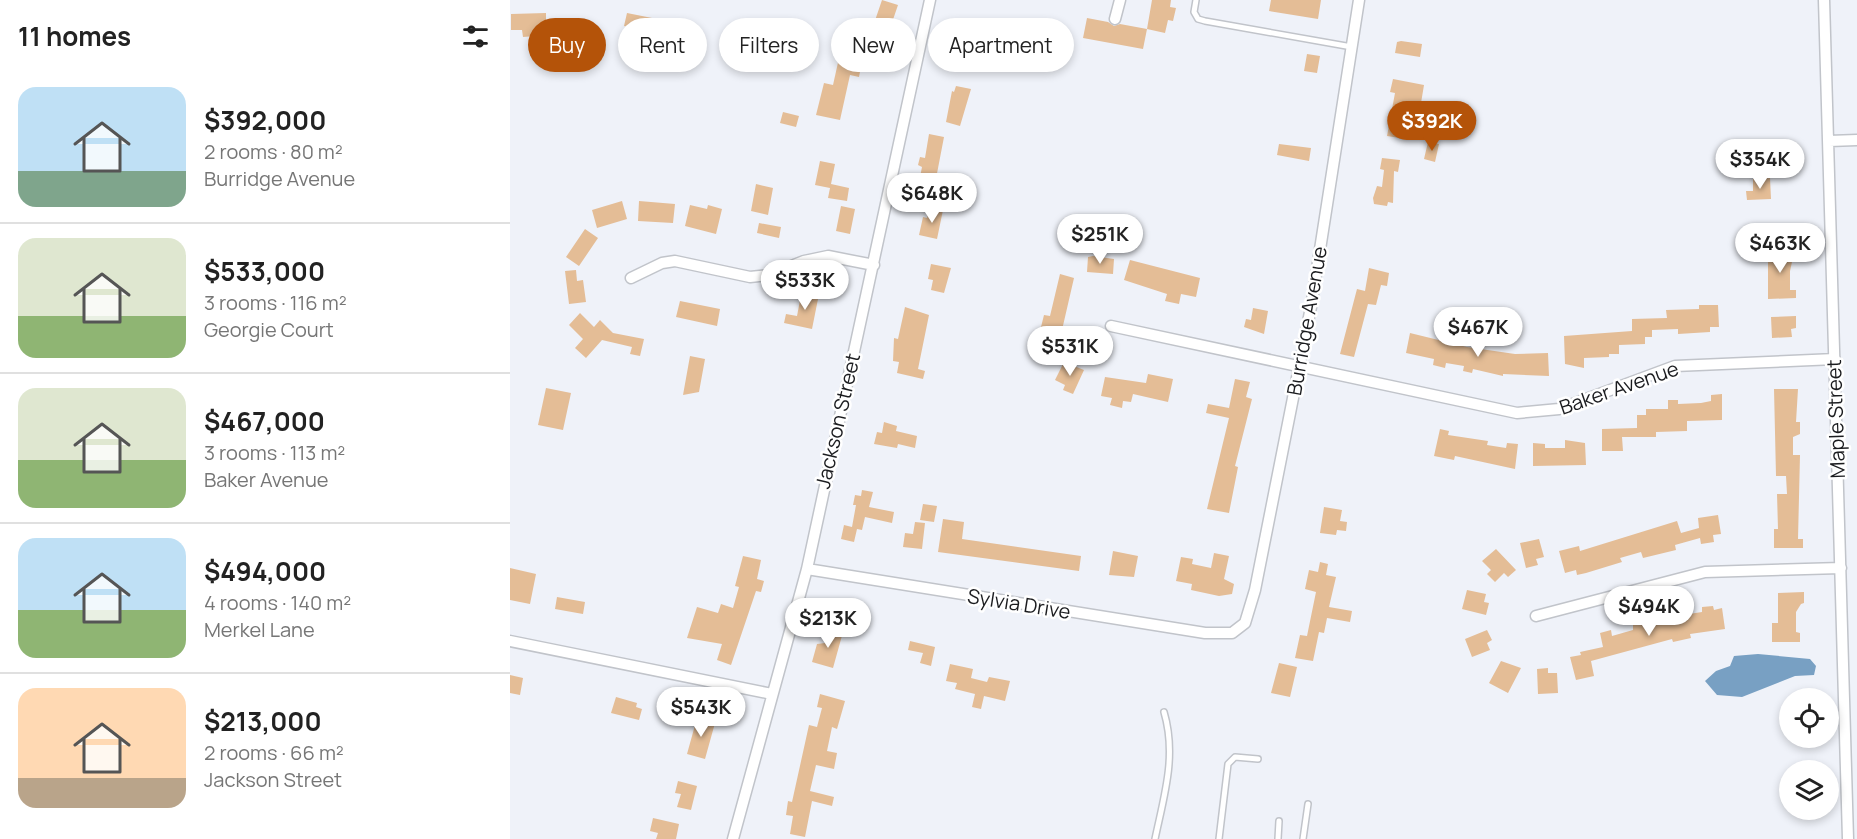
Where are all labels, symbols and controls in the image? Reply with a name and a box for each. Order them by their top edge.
text: 11 homes [18,18,131,54]
chip: Buy [528,18,606,72]
chip: Rent [618,18,707,72]
chip: Filters [719,18,819,72]
chip: New [831,18,916,72]
chip: Apartment [928,18,1074,72]
icon: filters [459,20,492,53]
pin: $392K [1390,101,1474,152]
text: $392,000 [204,102,326,138]
text: $392K [1401,107,1463,134]
icon: home [66,111,138,183]
text: 2 rooms · 80 m² [204,138,343,165]
pin: $354K [1718,139,1802,190]
text: $354K [1729,145,1791,172]
text: Burridge Avenue [204,165,355,192]
pin: $648K [890,173,974,224]
text: $648K [901,179,963,206]
pin: $251K [1058,214,1142,265]
text: $251K [1071,220,1129,247]
pin: $463K [1738,223,1822,274]
text: $463K [1749,229,1811,256]
street label: Burridge Avenue [1280,244,1333,398]
text: $533,000 [204,253,325,289]
pin: $533K [763,260,847,311]
icon: home [66,262,138,334]
text: $533K [775,266,835,293]
text: 3 rooms · 116 m² [204,289,347,316]
pin: $467K [1436,307,1520,358]
text: $467K [1448,313,1508,340]
text: Georgie Court [204,316,334,343]
pin: $531K [1028,326,1112,377]
text: $531K [1041,332,1099,359]
street label: Jackson Street [809,351,866,491]
street label: Baker Avenue [1556,355,1682,421]
street label: Maple Street [1820,359,1851,479]
text: $467,000 [204,403,325,439]
icon: home [66,412,138,484]
text: 3 rooms · 113 m² [204,439,345,466]
text: Baker Avenue [204,466,328,493]
text: $494,000 [204,553,326,589]
icon: home [66,562,138,634]
street label: Sylvia Drive [966,582,1073,625]
pin: $494K [1607,586,1691,637]
text: 4 rooms · 140 m² [204,589,351,616]
text: $494K [1618,592,1680,619]
pin: $213K [786,598,870,649]
text: $213K [799,604,857,631]
text: Merkel Lane [204,616,315,643]
pin: $543K [659,687,743,738]
map controls [1779,688,1839,820]
button: locate [1779,688,1839,748]
text: $543K [670,693,732,720]
text: $213,000 [204,703,322,739]
icon: home [66,712,138,784]
text: 2 rooms · 66 m² [204,739,344,766]
button: layers [1779,760,1839,820]
text: Jackson Street [204,766,342,793]

